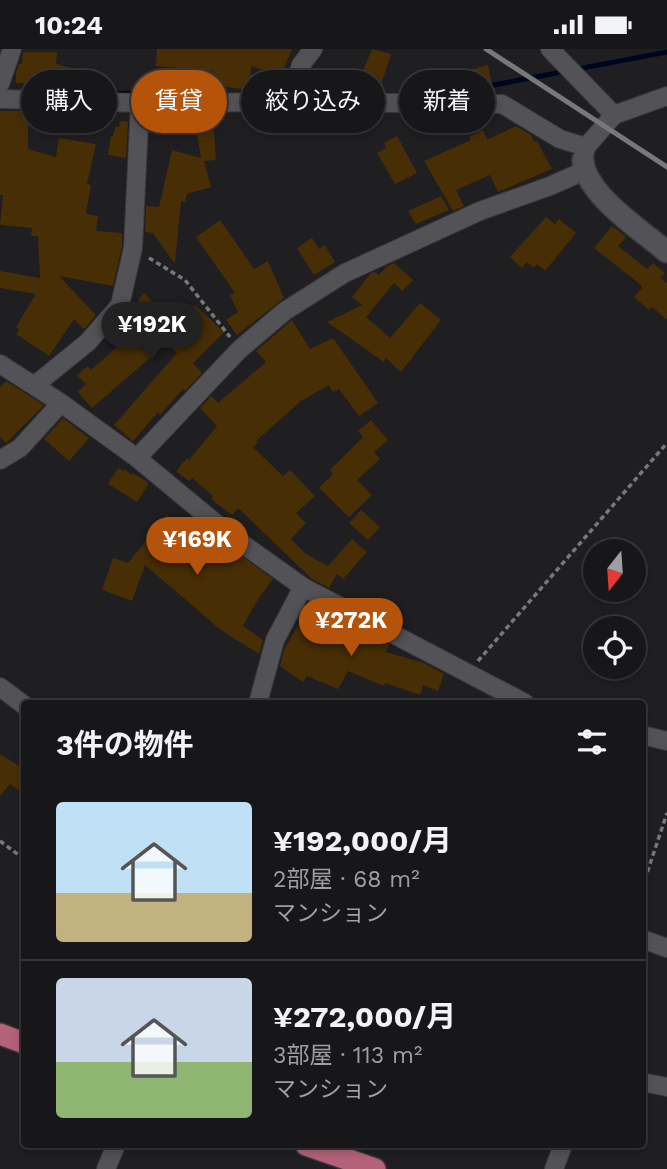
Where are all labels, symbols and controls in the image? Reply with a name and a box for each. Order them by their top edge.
text: 10:24 [35,10,103,40]
chip: 購入 [21,70,117,133]
chip: 賃貸 [131,70,227,133]
chip: 絞り込み [241,70,385,133]
chip: 新着 [399,70,495,133]
pin: ¥192K [103,303,201,362]
text: ¥192K [117,311,187,338]
pin: ¥169K [148,517,246,577]
text: ¥169K [162,526,232,553]
north arrow [583,539,646,602]
map controls [583,539,646,679]
pin: ¥272K [302,599,400,658]
text: ¥272K [315,607,387,634]
button: locate [583,616,646,679]
icon: filters [573,723,611,761]
text: 3件の物件 [56,727,194,762]
text: ¥192,000/月 [273,823,452,858]
icon: home [112,830,196,914]
text: 2部屋 · 68 m² [273,866,420,893]
text: マンション [273,900,388,927]
text: ¥272,000/月 [273,999,456,1034]
icon: home [112,1006,196,1090]
text: 3部屋 · 113 m² [273,1042,422,1069]
text: マンション [273,1076,388,1103]

